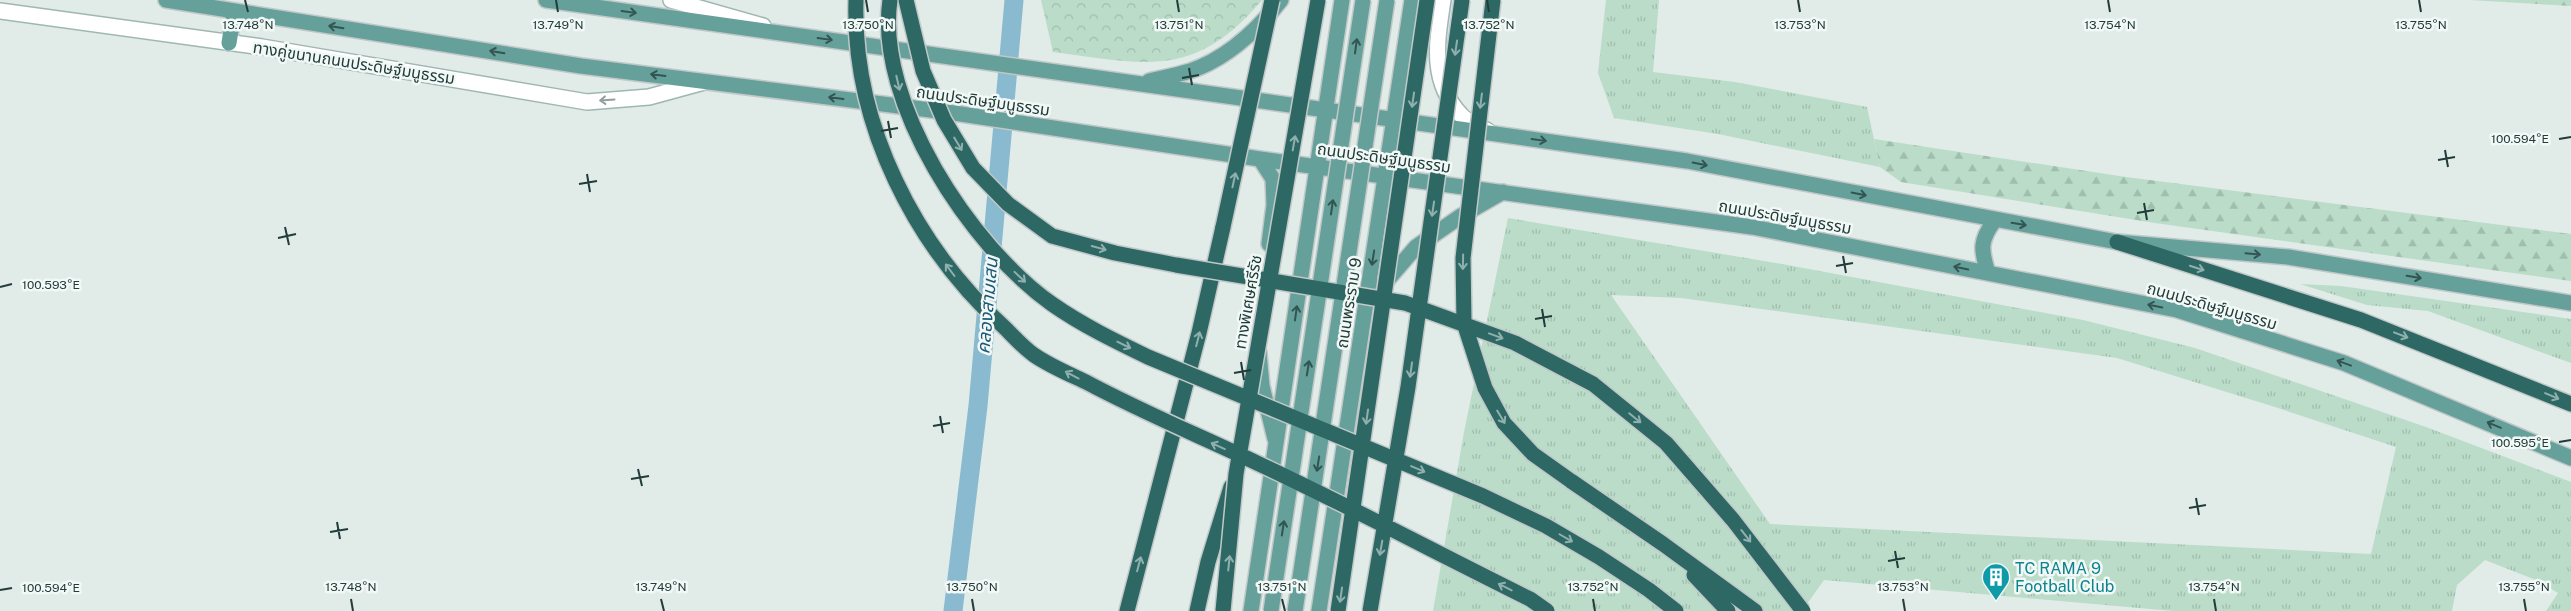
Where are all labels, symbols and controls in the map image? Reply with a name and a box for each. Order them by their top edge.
one-way arrow [621,7,637,17]
text: 13.748°N [222,18,274,32]
text: 13.749°N [532,18,584,32]
text: 13.750°N [842,18,894,32]
text: 13.751°N [1155,18,1203,32]
text: 13.752°N [1463,18,1515,32]
text: 13.753°N [1774,18,1826,32]
text: 13.754°N [2084,18,2136,32]
text: 13.755°N [2395,18,2447,32]
one-way arrow [329,22,345,32]
one-way arrow [816,34,832,44]
street label: ทางคู่ขนานถนนประดิษฐ์มนูธรรม [252,38,456,88]
one-way arrow [1352,39,1362,55]
one-way arrow [1450,40,1460,56]
one-way arrow [489,47,505,57]
one-way arrow [650,70,666,80]
one-way arrow [894,74,903,90]
street label: ถนนประดิษฐ์มนูธรรม [915,82,1051,120]
one-way arrow [1408,92,1418,108]
one-way arrow [1476,92,1486,108]
one-way arrow [828,93,844,103]
one-way arrow [599,95,615,105]
text: 100.594°E [2491,132,2549,146]
one-way arrow [1289,135,1299,151]
one-way arrow [1531,135,1547,145]
one-way arrow [954,136,964,150]
street label: ถนนประดิษฐ์มนูธรรม [1316,139,1452,177]
one-way arrow [1691,159,1707,169]
one-way arrow [1229,172,1239,188]
one-way arrow [1851,190,1867,200]
street label: ถนนประดิษฐ์มนูธรรม [1717,196,1853,238]
one-way arrow [1328,199,1338,215]
one-way arrow [1428,201,1438,217]
one-way arrow [2011,219,2027,229]
one-way arrow [1091,244,1107,254]
one-way arrow [2245,249,2261,259]
one-way arrow [1368,250,1378,266]
street label: ทางพิเศษศรีรัช [1230,253,1266,351]
one-way arrow [1459,254,1468,270]
water label: คลองสามเสน [972,256,1002,355]
street label: ถนนพระราม 9 [1332,256,1366,350]
one-way arrow [1953,263,1969,272]
one-way arrow [2189,263,2205,273]
one-way arrow [945,264,956,277]
one-way arrow [1014,271,1027,283]
one-way arrow [2405,273,2421,283]
text: 100.593°E [22,278,80,292]
street label: ถนนประดิษฐ์มนูธรรม [2145,278,2279,334]
one-way arrow [2147,301,2163,310]
one-way arrow [1291,305,1301,321]
one-way arrow [1194,331,1203,347]
one-way arrow [2393,331,2408,340]
one-way arrow [1488,332,1503,341]
one-way arrow [1116,340,1131,350]
one-way arrow [2337,358,2352,367]
one-way arrow [1303,360,1313,376]
one-way arrow [1405,362,1415,378]
one-way arrow [1064,370,1079,380]
one-way arrow [2544,392,2559,402]
one-way arrow [1362,409,1372,425]
one-way arrow [1497,409,1507,423]
one-way arrow [1628,413,1642,423]
one-way arrow [2487,420,2502,430]
text: 100.595°E [2491,436,2549,450]
one-way arrow [1211,440,1226,450]
one-way arrow [1312,455,1322,471]
one-way arrow [1411,466,1426,475]
one-way arrow [1279,521,1289,537]
one-way arrow [1740,529,1751,542]
one-way arrow [1558,533,1572,543]
one-way arrow [1375,539,1385,555]
one-way arrow [1224,555,1234,571]
one-way arrow [1135,556,1145,572]
place label: TC RAMA 9 Football Club [2015,559,2114,596]
building icon: TC RAMA 9 Football Club [1981,562,2011,601]
text: 13.748°N [325,580,377,594]
text: 13.749°N [635,580,687,594]
text: 13.750°N [946,580,998,594]
text: 13.751°N [1258,580,1306,594]
text: 13.752°N [1567,580,1619,594]
text: 13.753°N [1877,580,1929,594]
text: 13.754°N [2188,580,2240,594]
text: 13.755°N [2498,580,2550,594]
text: 100.594°E [22,581,80,595]
one-way arrow [1498,582,1513,591]
one-way arrow [1335,587,1345,603]

